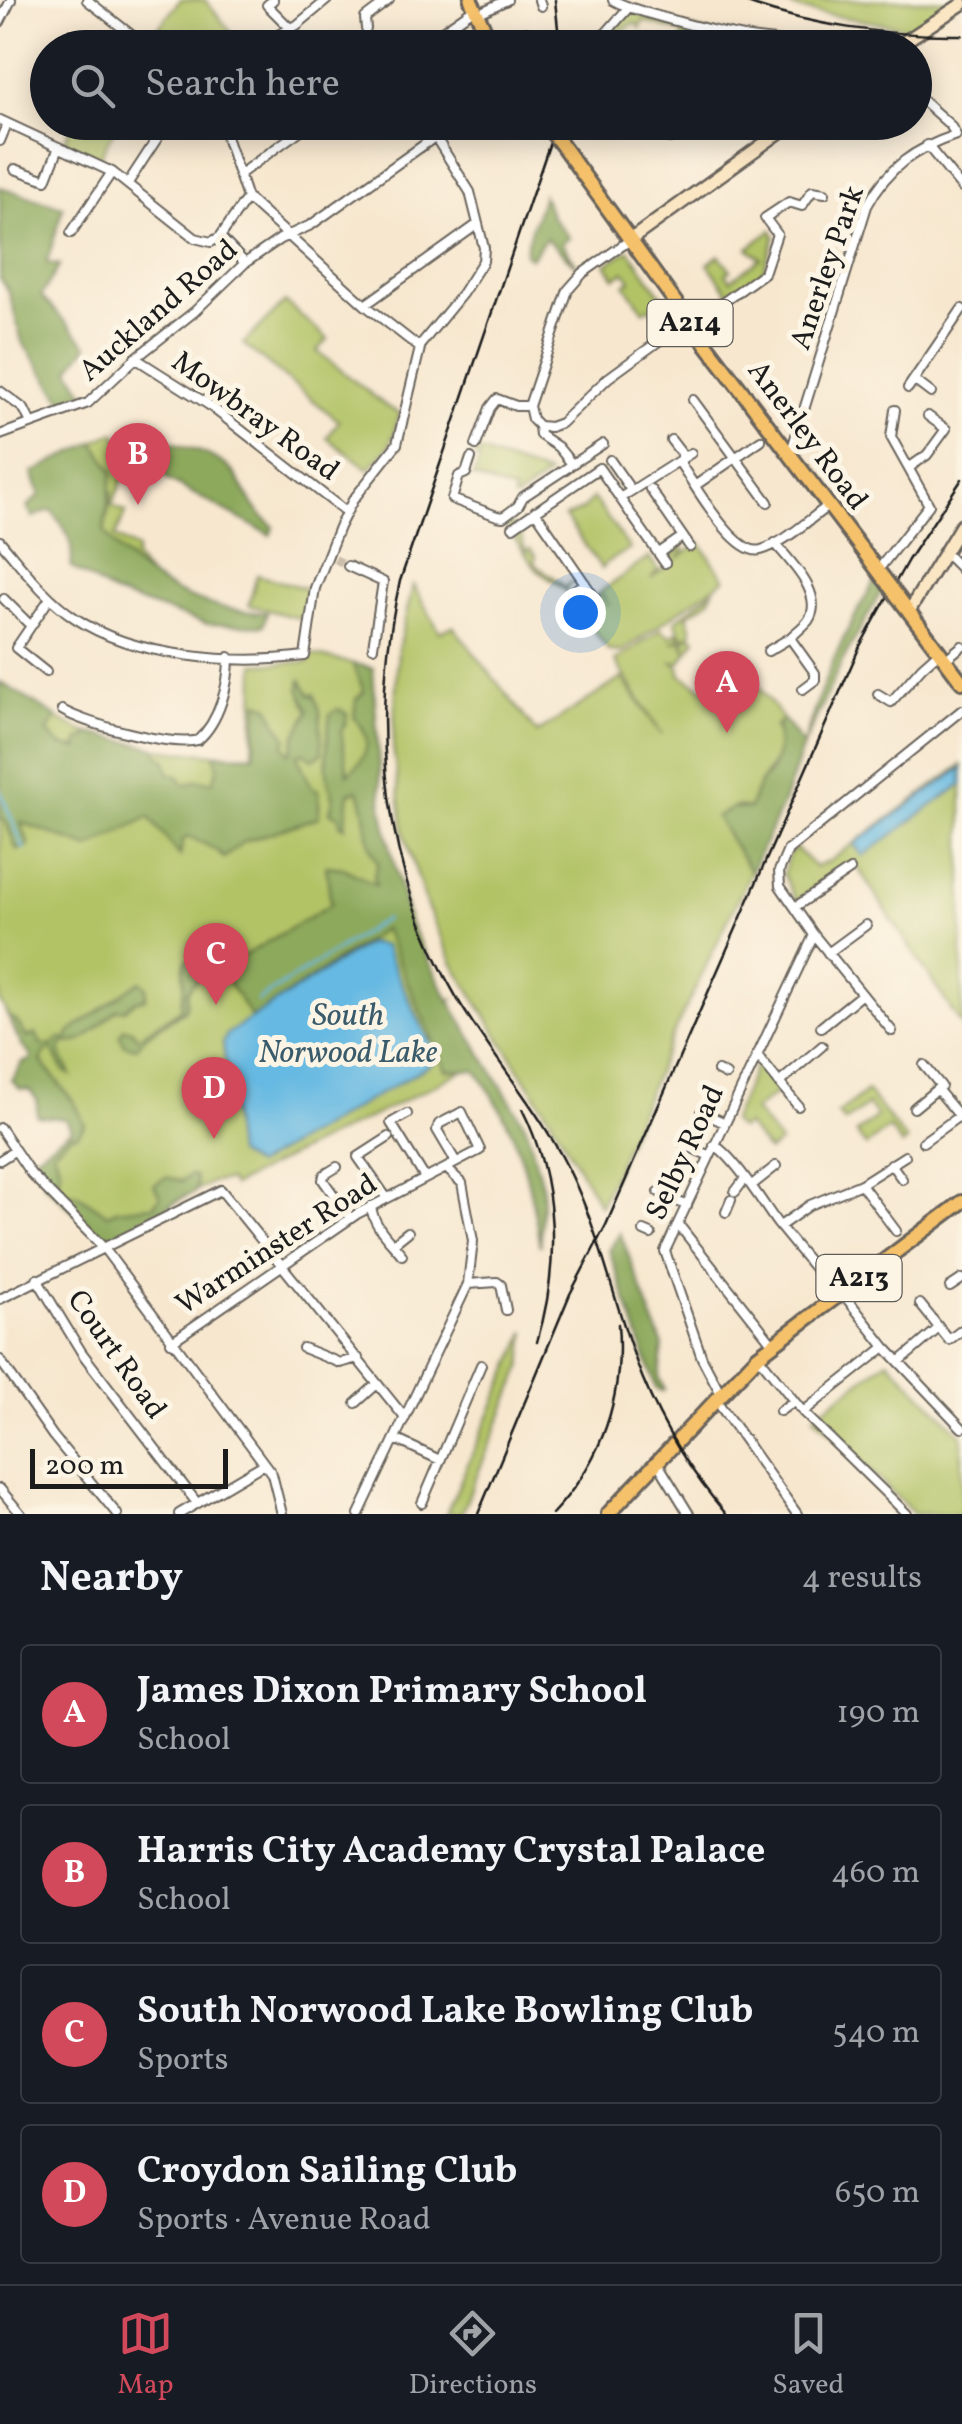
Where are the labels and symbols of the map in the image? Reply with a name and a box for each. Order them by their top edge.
street label: Anerley Park [780,180,876,356]
street label: Auckland Road [70,230,248,392]
road number: A214 [648,300,732,346]
street label: Mowbray Road [162,342,348,492]
street label: Anerley Road [737,352,877,520]
pin: B [106,422,170,505]
your location [555,587,606,638]
pin: A [694,650,760,733]
pin: C [184,922,248,1005]
water label: South Norwood Lake [259,995,438,1076]
pin: D [182,1056,246,1139]
street label: Selby Road [636,1078,736,1228]
street label: Warminster Road [168,1164,386,1326]
road number: A213 [816,1255,902,1301]
street label: Court Road [56,1282,176,1428]
scale bar [30,1444,228,1488]

